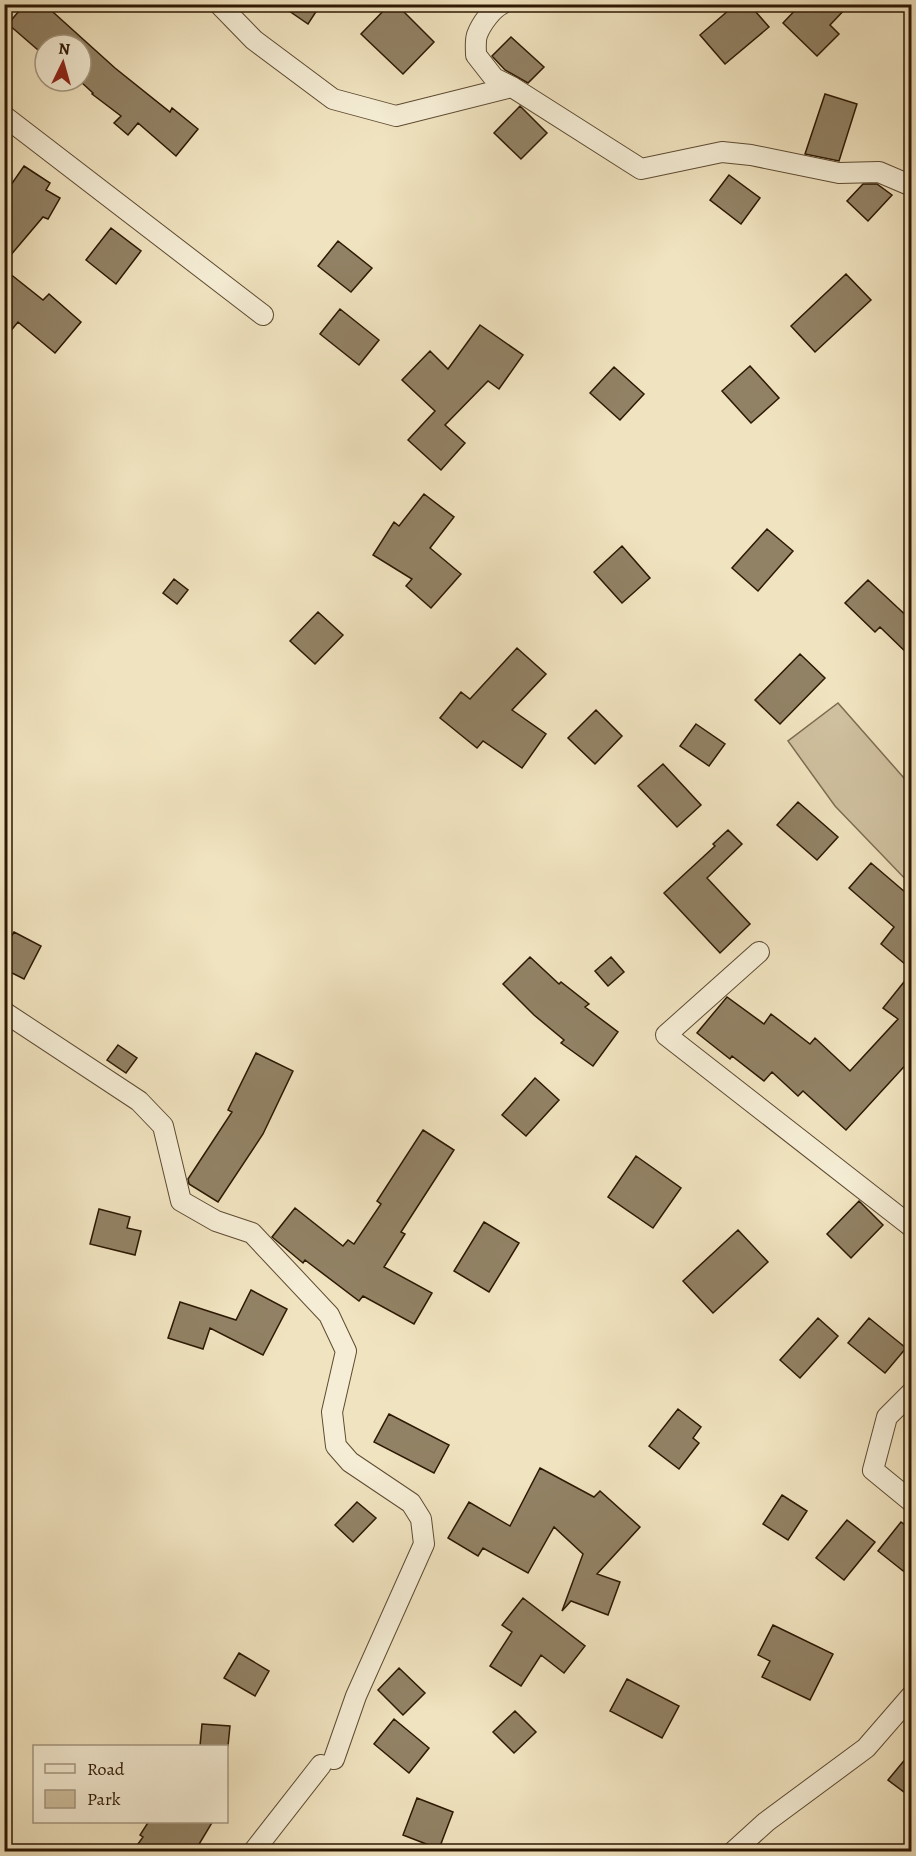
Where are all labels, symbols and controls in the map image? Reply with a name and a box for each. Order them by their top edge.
north arrow [33,33,93,93]
text: N [57,38,71,61]
legend [33,1745,228,1823]
text: Road [87,1757,125,1781]
text: Park [87,1787,121,1811]

